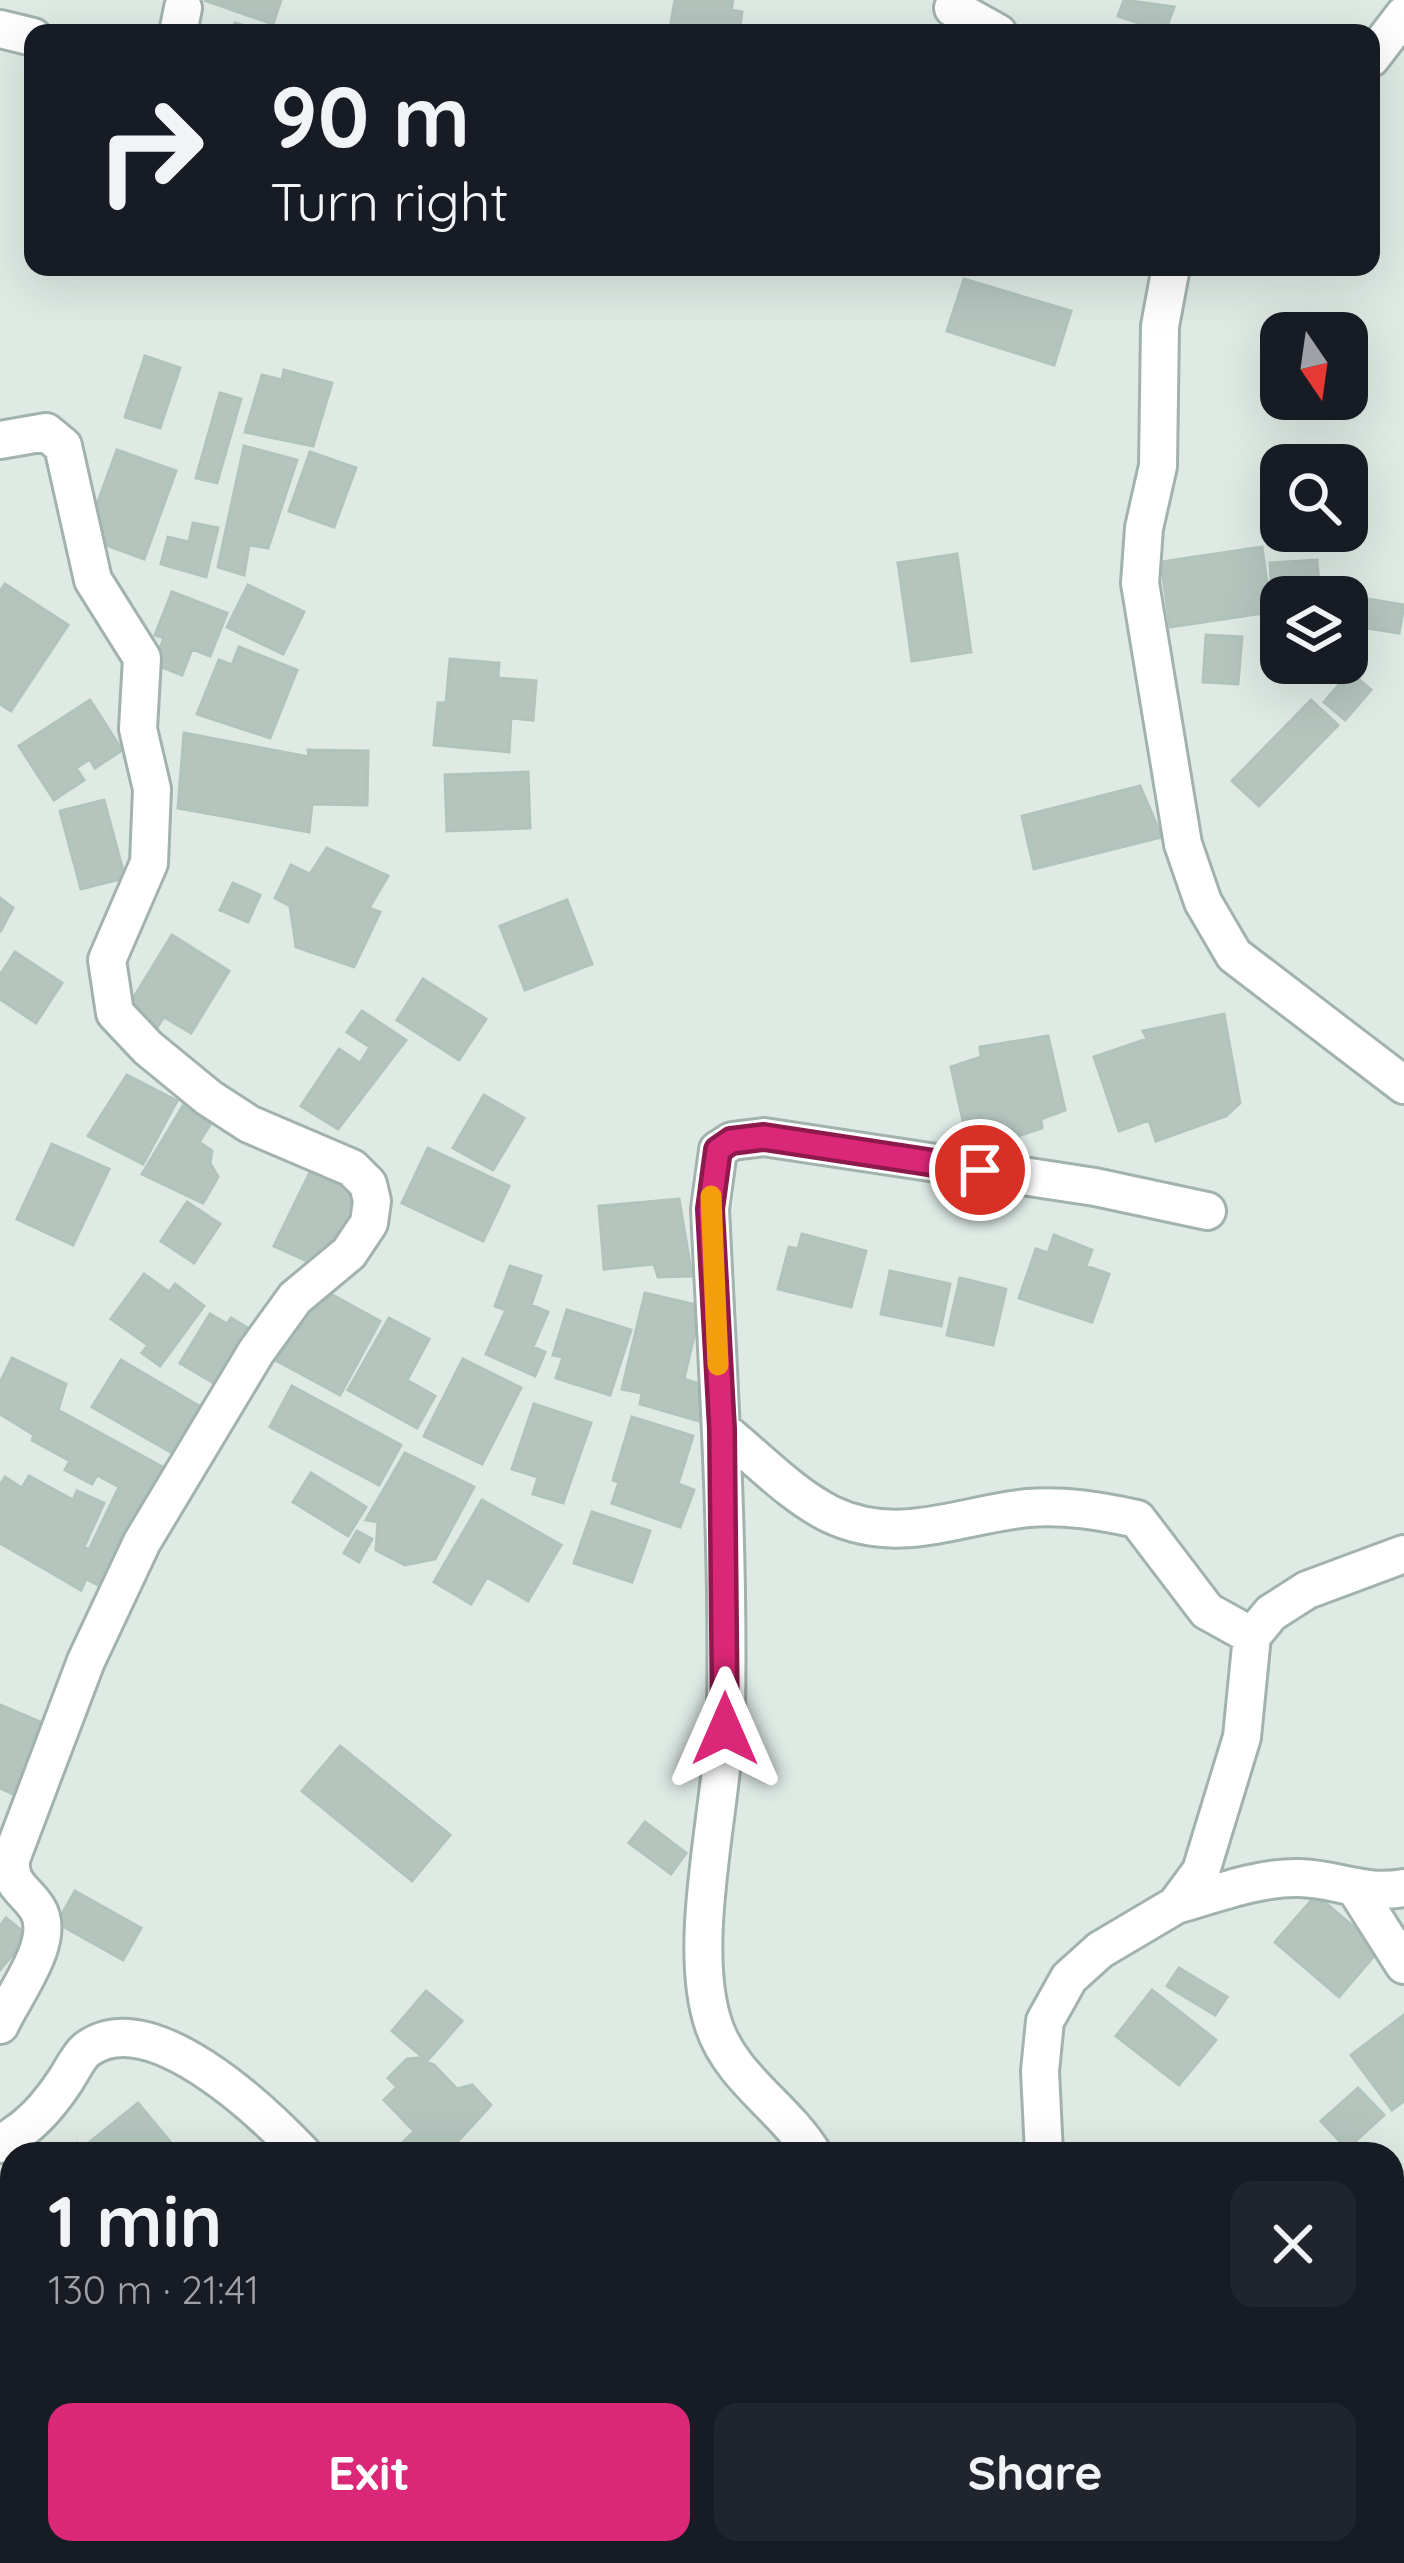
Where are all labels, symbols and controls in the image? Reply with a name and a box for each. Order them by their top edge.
text: 90 m [270,63,470,168]
icon: right [72,72,228,228]
text: Turn right [270,167,509,235]
north arrow [1260,312,1368,420]
map controls [1260,312,1368,684]
button: search [1260,444,1368,552]
button: layers [1260,576,1368,684]
pin [929,1119,1031,1221]
icon: arrive [947,1137,1013,1203]
position arrow [662,1666,788,1792]
text: 1 min [48,2175,222,2265]
button: close [1230,2181,1356,2307]
text: 130 m · 21:41 [48,2265,259,2314]
button: Exit [48,2403,690,2541]
button: Share [714,2403,1356,2541]

